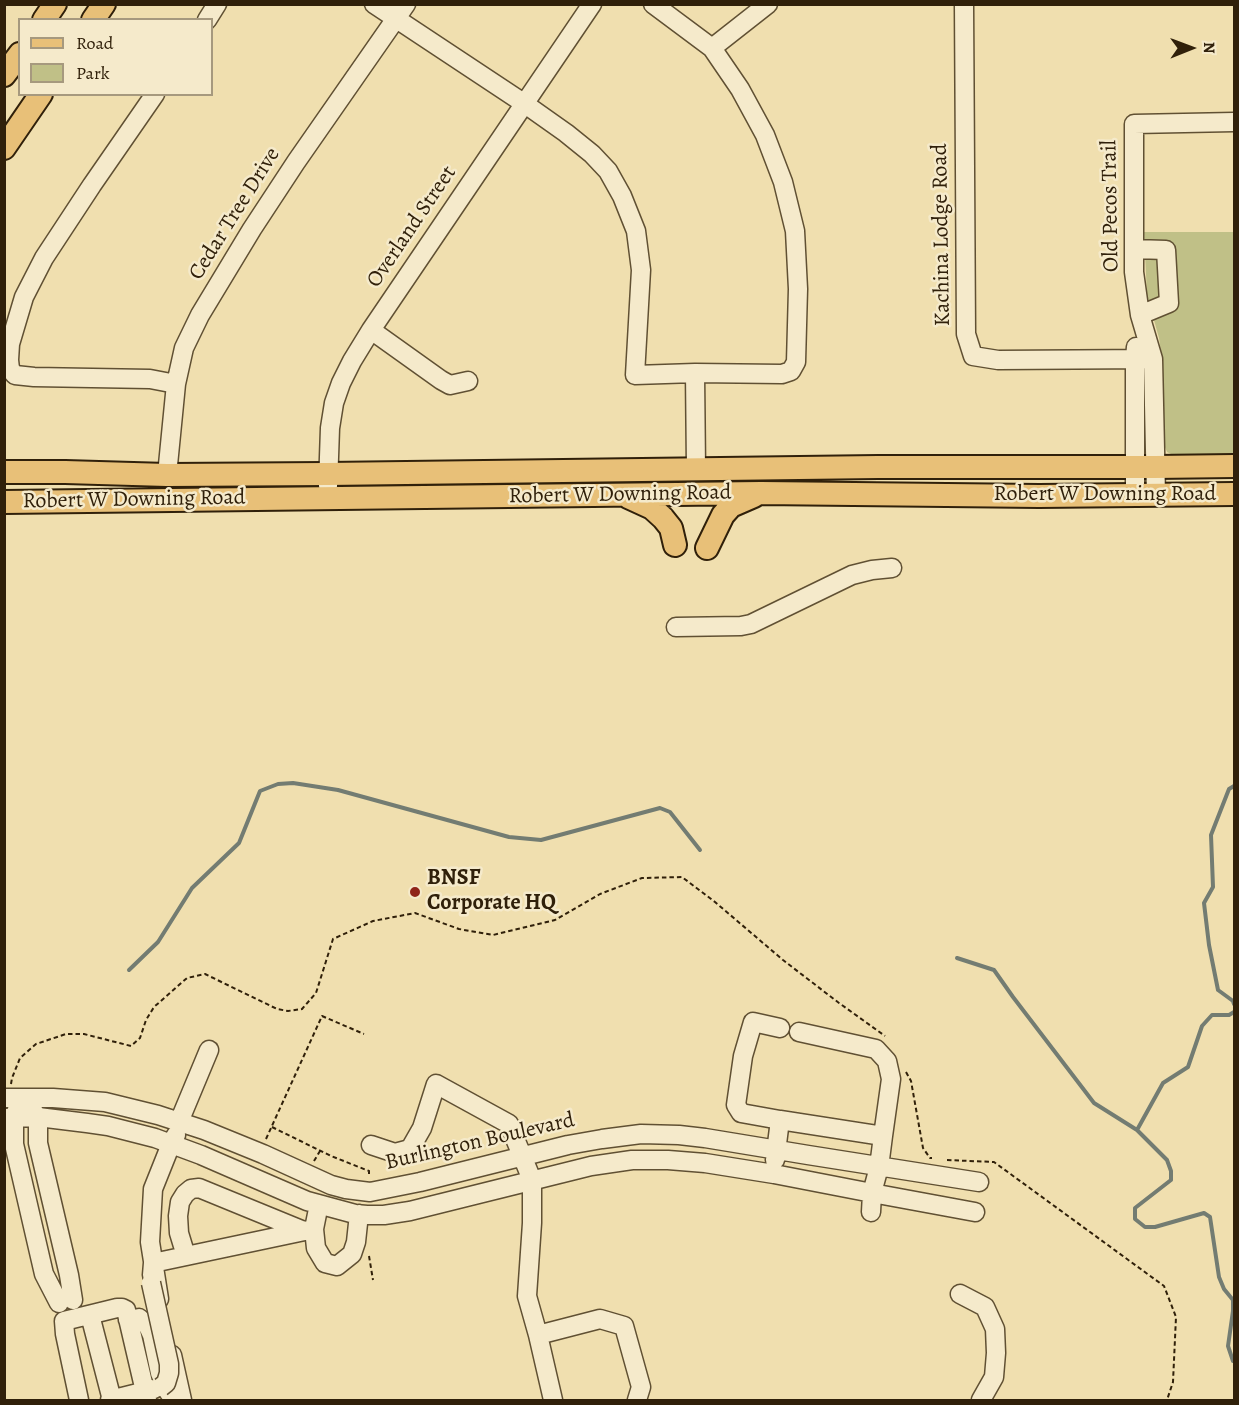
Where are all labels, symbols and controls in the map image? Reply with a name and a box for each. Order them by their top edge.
legend [18,18,213,96]
north arrow [1161,18,1221,78]
text: Road [76,31,113,55]
text: N [1198,42,1220,54]
text: Park [76,61,110,85]
street label: Old Pecos Trail [1097,140,1125,272]
street label: Cedar Tree Drive [184,143,286,285]
street label: Kachina Lodge Road [927,143,957,327]
street label: Overland Street [362,161,462,293]
street label: Robert W Downing Road [508,480,732,510]
street label: Robert W Downing Road [994,482,1216,508]
street label: Robert W Downing Road [22,485,246,515]
place label: BNSF Corporate HQ [427,866,556,918]
marker: BNSF Corporate HQ [408,885,422,899]
street label: Burlington Boulevard [383,1107,577,1177]

